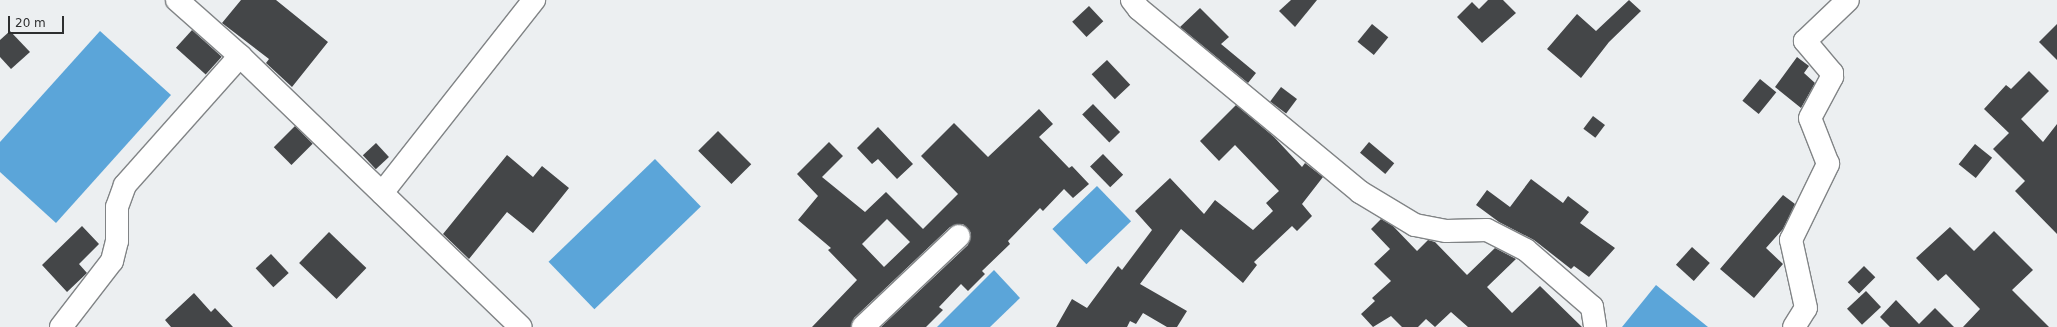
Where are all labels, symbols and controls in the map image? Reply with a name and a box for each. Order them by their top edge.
scale bar [10,8,66,34]
text: 20 m [15,16,46,30]

